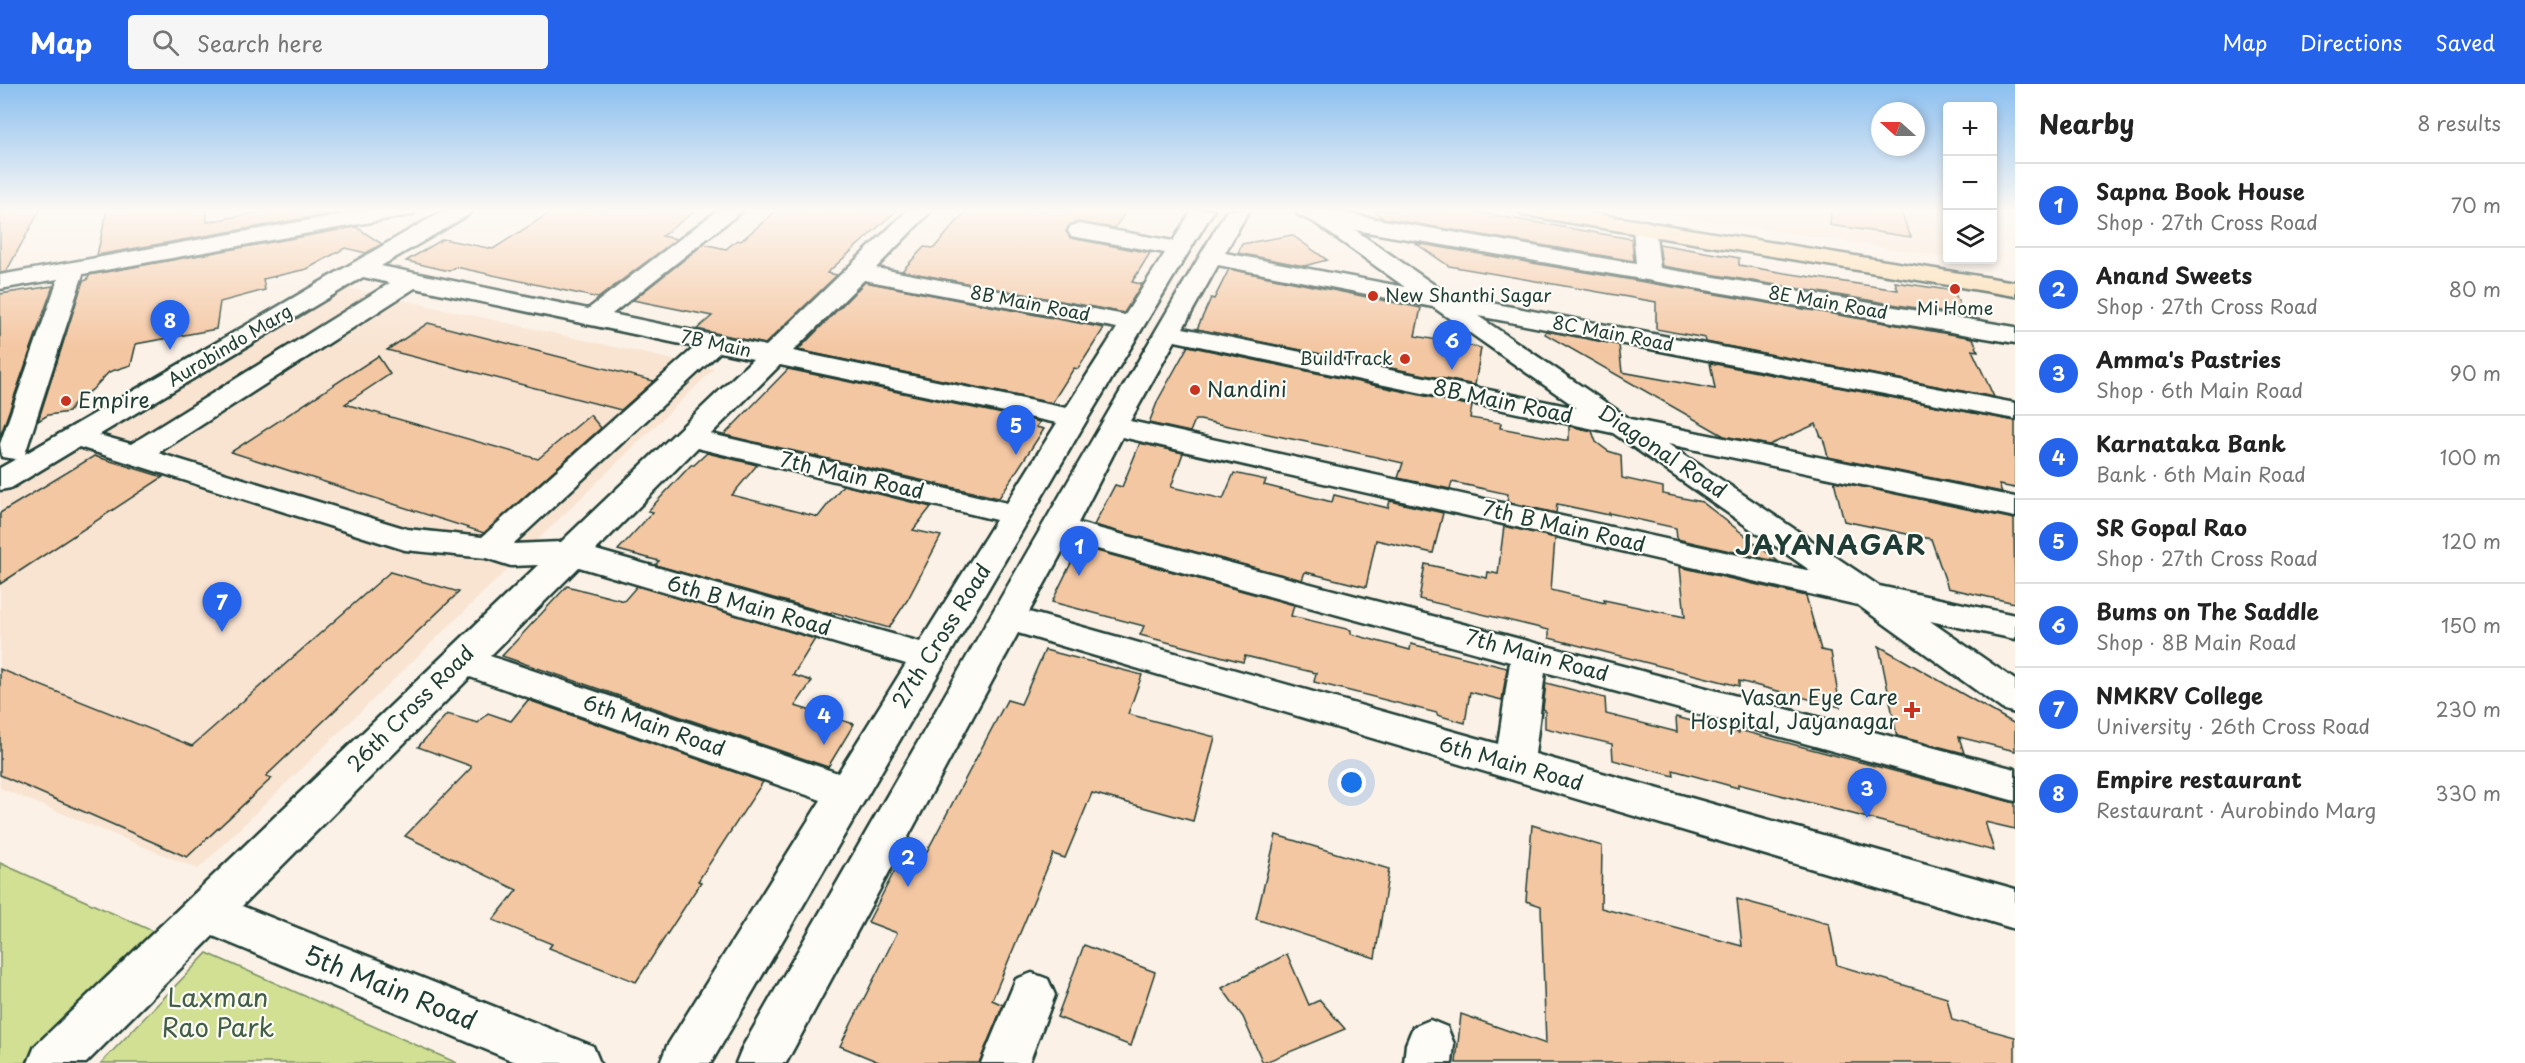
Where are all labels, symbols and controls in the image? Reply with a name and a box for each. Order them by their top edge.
search box [128,15,548,69]
text: Map [30,21,92,64]
icon: search [149,26,182,59]
text: Search here [197,26,323,59]
text: Map [2222,26,2267,58]
text: Directions [2300,26,2402,58]
text: Saved [2435,26,2495,58]
north arrow [1871,102,1925,156]
map controls [1943,102,1997,264]
button: + [1943,102,1997,156]
text: Nearby [2039,104,2134,143]
text: 8 results [2417,108,2501,138]
button: − [1943,156,1997,210]
text: Sapna Book House [2096,174,2305,207]
text: 1 [2054,190,2063,220]
text: 70 m [2451,190,2501,220]
text: Shop · 27th Cross Road [2096,207,2318,237]
button: layers [1943,210,1997,264]
text: Anand Sweets [2096,258,2252,291]
text: 2 [2051,274,2066,304]
text: 80 m [2449,274,2501,304]
street label: 8B Main Road [968,278,1093,327]
street label: 8E Main Road [1766,278,1890,325]
place label: New Shanthi Sagar [1385,281,1552,308]
marker: Mi Home [1948,282,1962,296]
marker: New Shanthi Sagar [1366,289,1380,303]
text: Shop · 27th Cross Road [2096,291,2318,321]
place label: Mi Home [1917,294,1993,321]
street label: Aurobindo Marg [162,297,296,392]
pin: 8 [150,300,190,350]
street label: 8C Main Road [1550,308,1676,358]
pin: 6 [1432,320,1472,370]
street label: 7B Main [679,322,754,363]
text: Amma's Pastries [2096,342,2281,375]
place label: BuildTrack [1299,344,1393,371]
marker: BuildTrack [1398,352,1412,366]
text: 3 [2052,358,2065,388]
text: 90 m [2450,358,2501,388]
street label: 8B Main Road [1431,370,1576,430]
place label: Nandini [1207,372,1287,404]
text: Shop · 6th Main Road [2096,375,2303,405]
place label: Empire [78,383,150,415]
marker: Nandini [1188,383,1202,397]
marker: Empire [59,394,73,408]
street label: Diagonal Road [1592,395,1734,505]
pin: 5 [996,406,1036,455]
text: Karnataka Bank [2096,426,2286,459]
street label: 7th Main Road [777,442,928,506]
text: 4 [2052,442,2065,472]
text: 100 m [2440,442,2501,472]
text: Bank · 6th Main Road [2096,459,2306,489]
street label: 7th B Main Road [1480,491,1649,559]
text: SR Gopal Rao [2096,510,2247,543]
district label: JAYANAGAR [1735,523,1927,564]
pin: 1 [1060,526,1098,576]
text: 5 [2052,526,2065,556]
text: 120 m [2442,526,2501,556]
text: Shop · 27th Cross Road [2096,543,2318,573]
street label: 27th Cross Road [883,557,998,713]
street label: 6th B Main Road [664,565,835,643]
pin: 7 [202,582,242,632]
text: Bums on The Saddle [2096,594,2319,627]
text: 6 [2051,610,2066,640]
text: 150 m [2441,610,2501,640]
street label: 7th Main Road [1462,620,1613,689]
text: Shop · 8B Main Road [2096,627,2297,657]
street label: 26th Cross Road [339,637,480,778]
text: NMKRV College [2096,678,2263,711]
place label: Vasan Eye Care Hospital, Jayanagar [1690,680,1898,736]
street label: 6th Main Road [579,685,730,763]
text: 7 [2053,694,2064,724]
text: 230 m [2436,694,2501,724]
pin: 4 [804,696,844,745]
marker: Vasan Eye Care Hospital, Jayanagar [1903,701,1921,719]
text: University · 26th Cross Road [2096,711,2370,741]
street label: 6th Main Road [1436,726,1587,798]
text: Empire restaurant [2096,762,2302,795]
your location [1337,768,1366,797]
pin: 3 [1848,768,1886,818]
text: 8 [2052,778,2065,808]
text: 330 m [2435,778,2501,808]
text: Restaurant · Aurobindo Marg [2096,795,2376,825]
pin: 2 [888,838,928,887]
street label: 5th Main Road [299,934,483,1039]
park label: Laxman Rao Park [162,977,275,1046]

